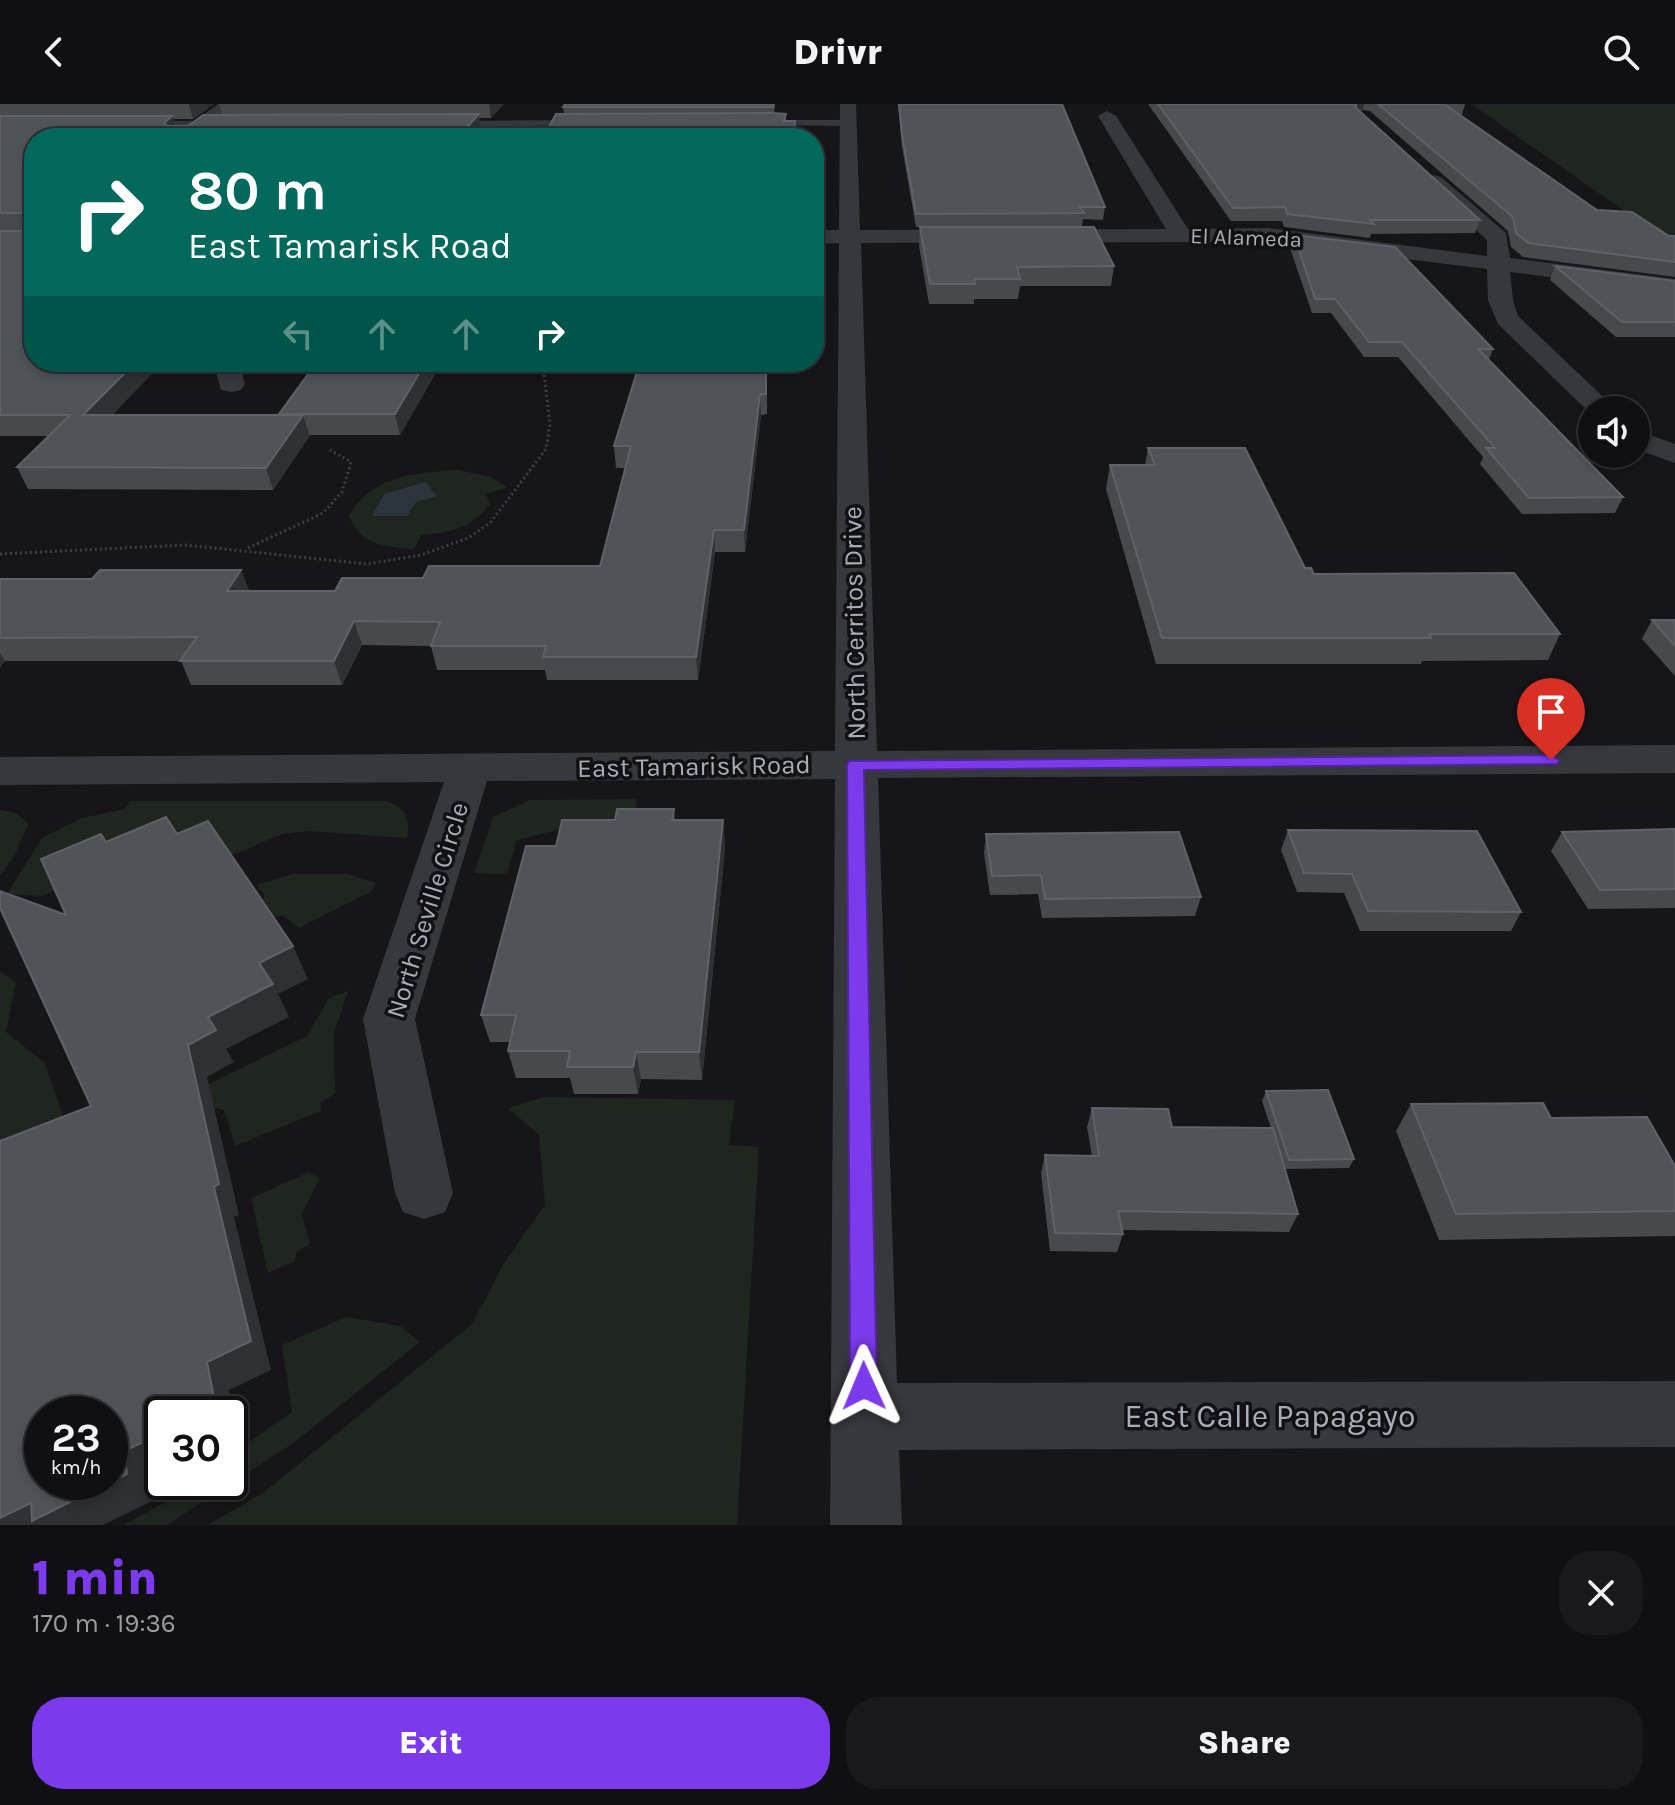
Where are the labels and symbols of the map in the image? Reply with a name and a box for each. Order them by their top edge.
street label: El Alameda [1190,223,1302,253]
street label: North Cerritos Drive [837,506,872,740]
pin [1517,678,1585,760]
street label: East Tamarisk Road [577,749,811,784]
street label: North Seville Circle [380,798,475,1022]
position arrow [822,1344,906,1428]
speed limit sign: 30 [144,1396,248,1500]
street label: East Calle Papagayo [1125,1398,1415,1435]

